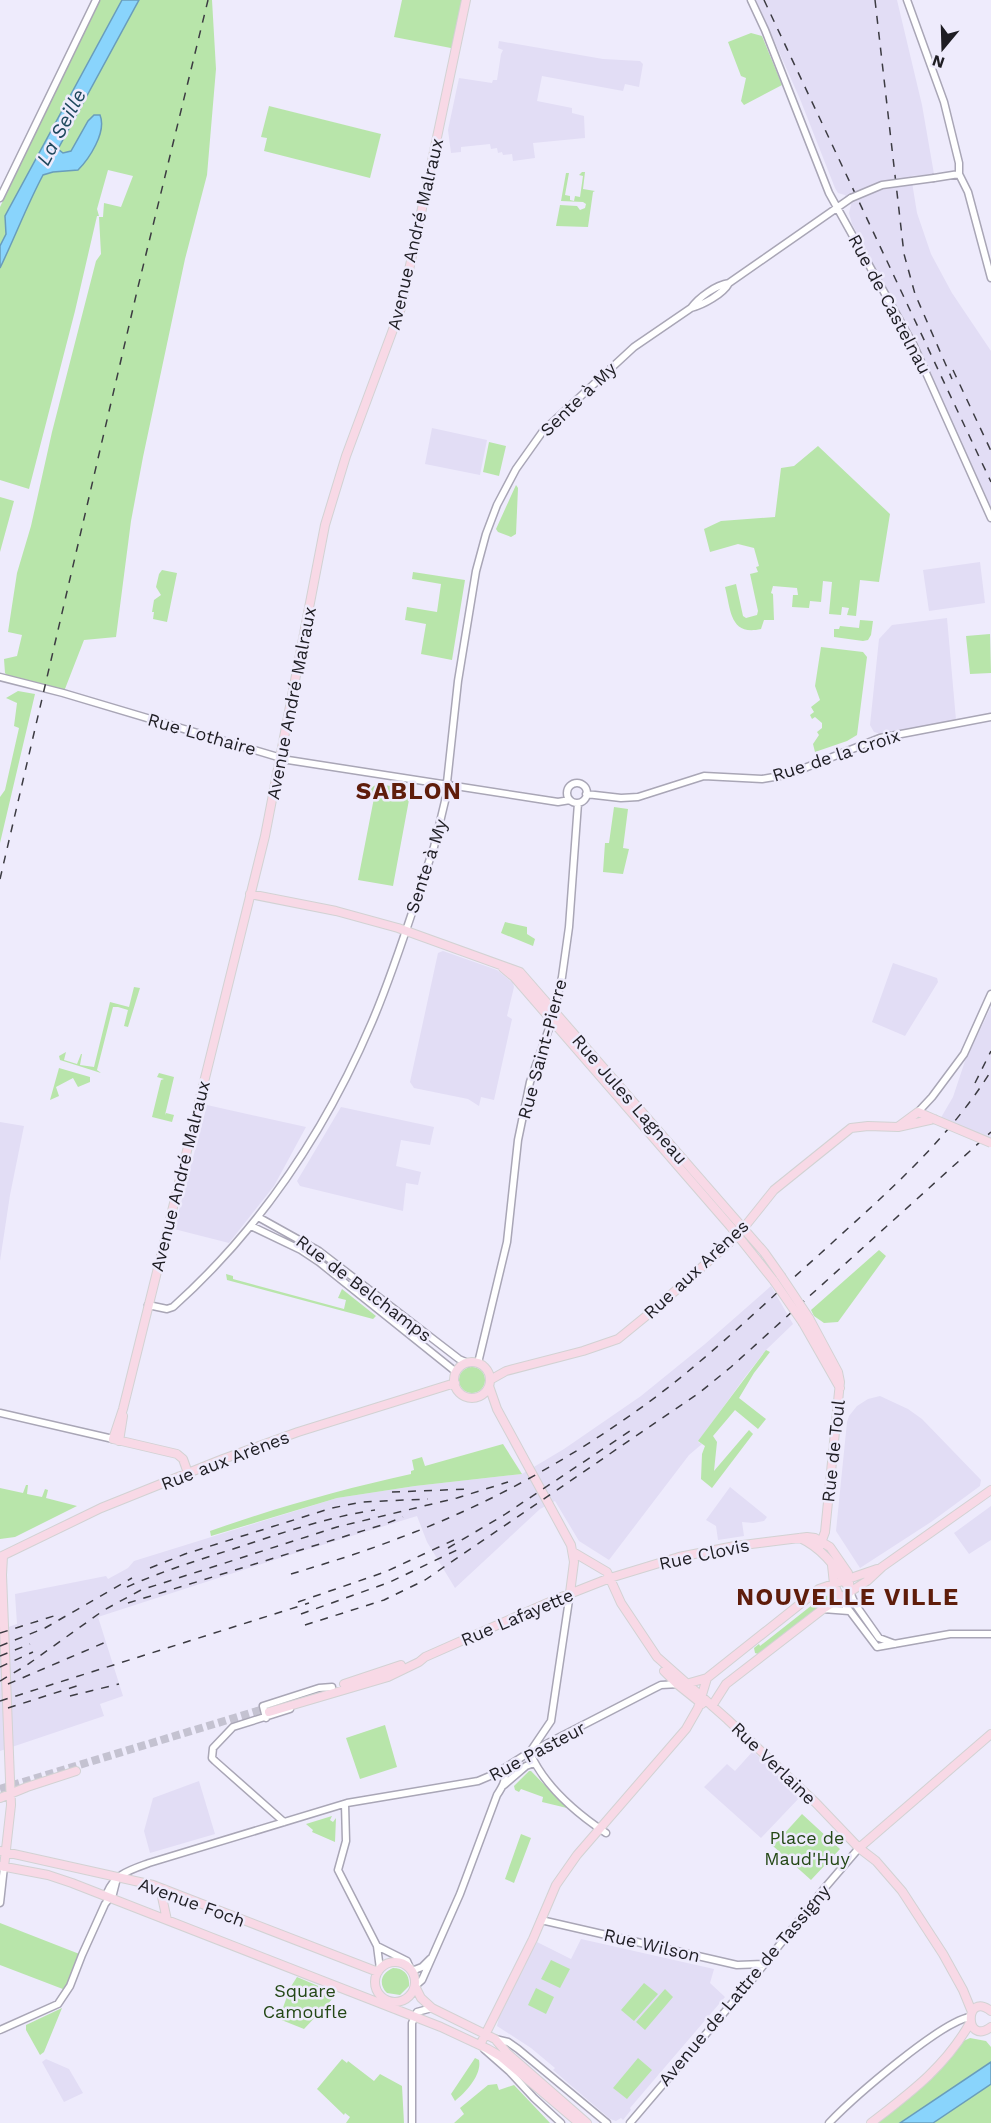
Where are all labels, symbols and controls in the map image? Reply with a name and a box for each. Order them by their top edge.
north arrow [913,18,973,78]
text: N [930,51,947,73]
water label: La Seille [31,85,91,169]
street label: Avenue André Malraux [383,136,447,332]
street label: Rue de Castelnau [844,231,936,377]
street label: Sente à My [536,357,621,440]
street label: Avenue André Malraux [262,605,320,801]
street label: Rue Lothaire [145,709,259,759]
street label: Rue de la Croix [769,724,903,786]
district label: SABLON [356,777,462,805]
street label: Sente à My [401,816,451,916]
street label: Rue Saint-Pierre [513,977,571,1121]
street label: Rue Jules Lagneau [568,1030,692,1168]
street label: Avenue André Malraux [146,1078,214,1274]
street label: Rue aux Arènes [639,1215,753,1323]
street label: Rue de Belchamps [292,1230,436,1346]
street label: Rue de Toul [817,1398,849,1503]
street label: Rue aux Arènes [158,1426,292,1494]
street label: Rue Clovis [657,1534,751,1574]
district label: NOUVELLE VILLE [736,1583,960,1611]
street label: Rue Lafayette [458,1584,576,1650]
street label: Rue Pasteur [485,1717,589,1785]
street label: Rue Verlaine [727,1717,821,1809]
park label: Place de Maud'Huy [764,1827,850,1869]
street label: Avenue Foch [136,1873,248,1931]
street label: Avenue de Lattre de Tassigny [654,1880,835,2090]
street label: Rue Wilson [602,1924,702,1966]
park label: Square Camoufle [263,1980,347,2022]

